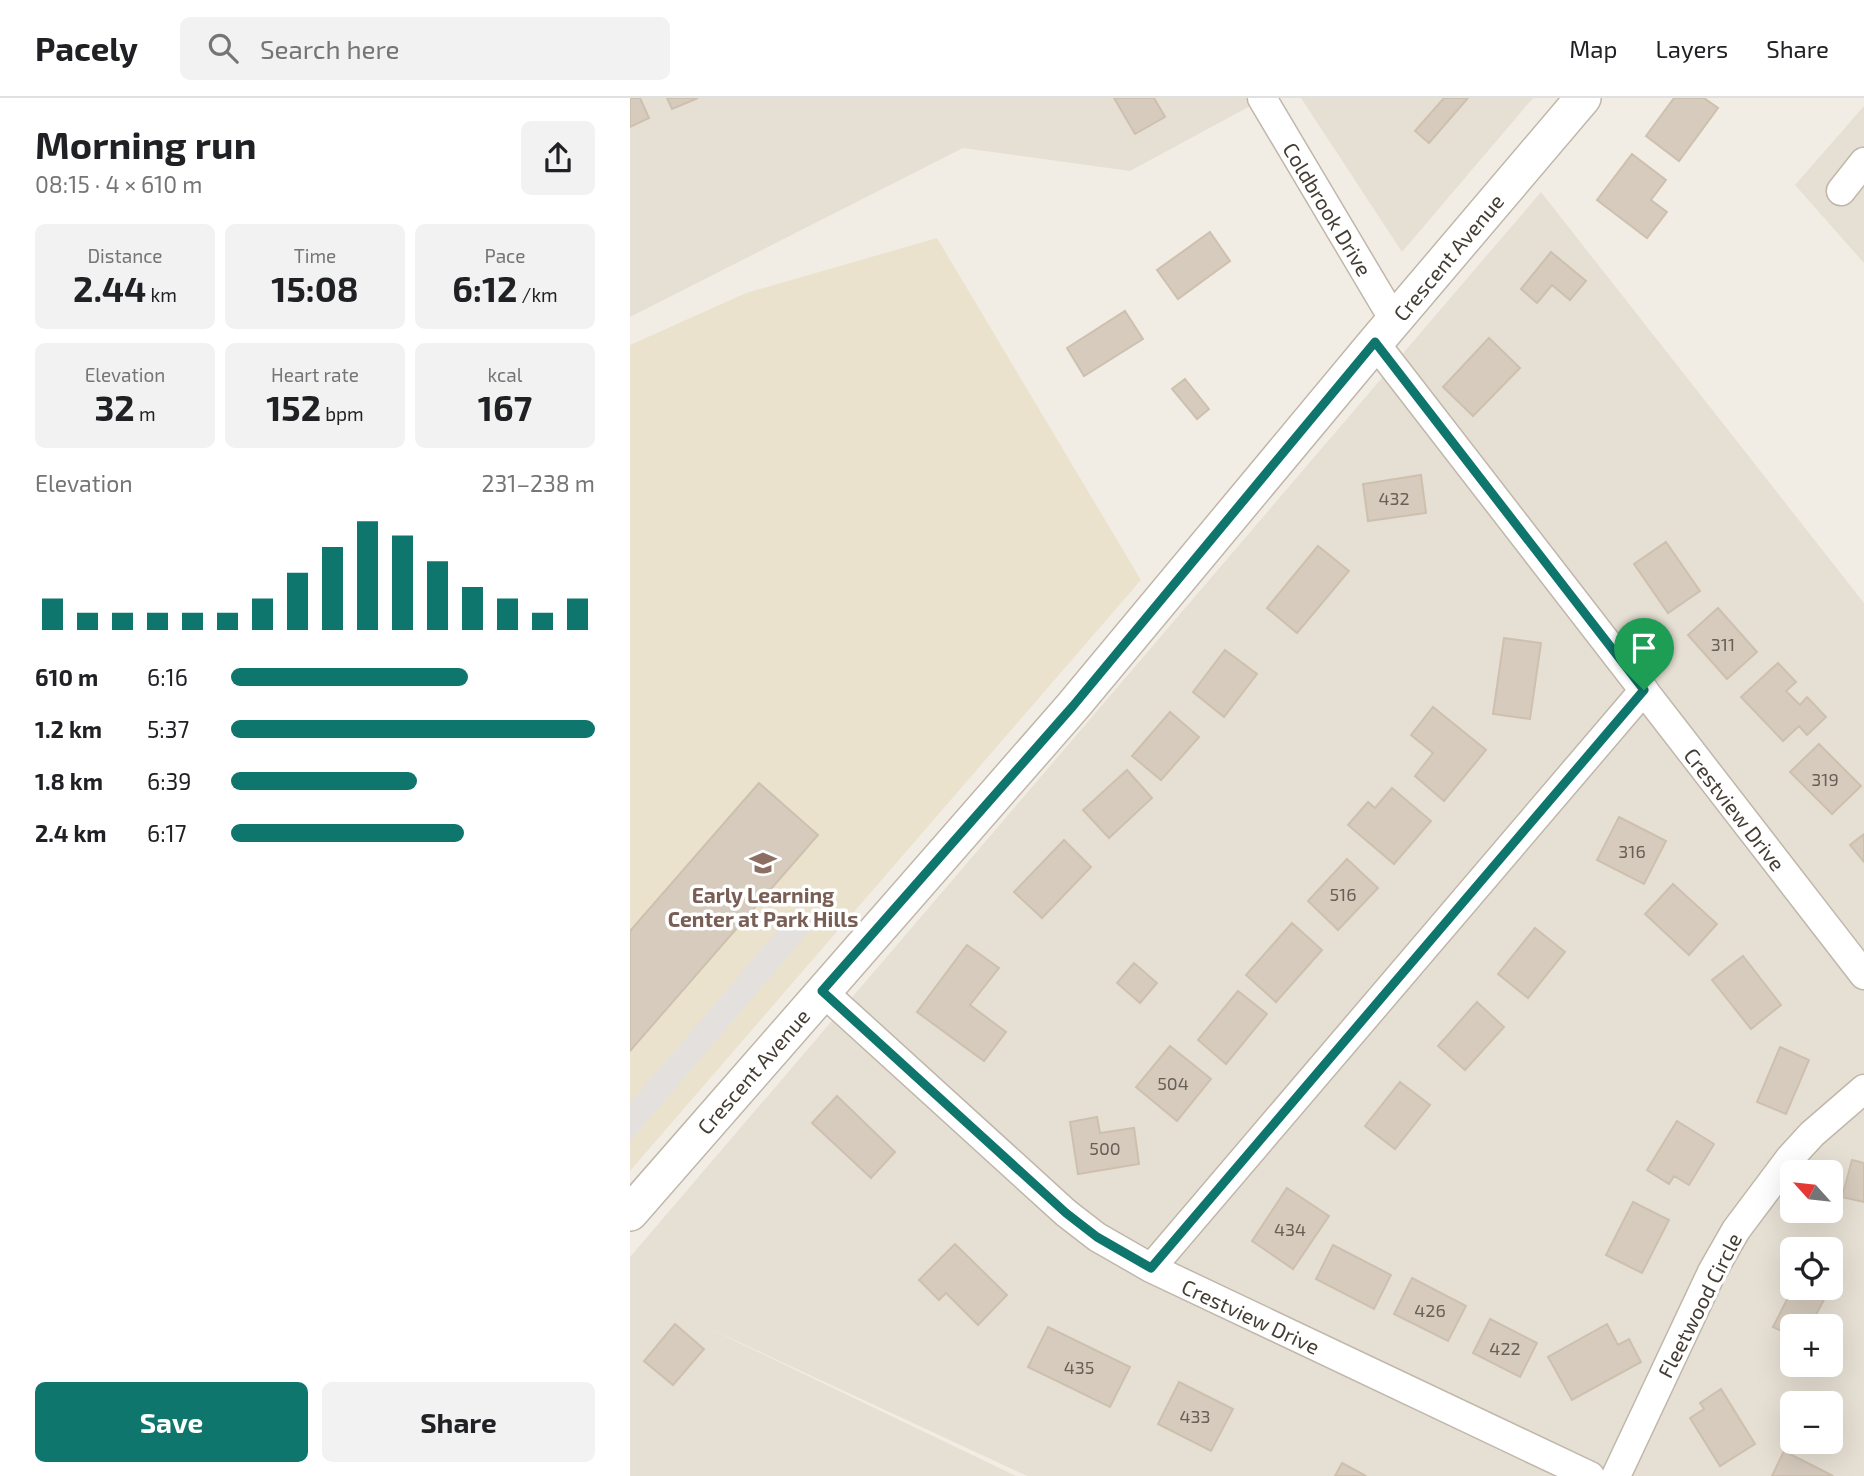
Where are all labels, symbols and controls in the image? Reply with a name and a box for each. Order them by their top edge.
search box [180,17,670,80]
text: Pacely [35,28,138,68]
icon: search [204,29,242,67]
text: Search here [260,33,400,64]
text: Map [1569,34,1617,63]
text: Layers [1655,34,1728,63]
text: Share [1766,34,1829,63]
text: Morning run [35,121,256,167]
button: share [521,121,595,195]
street label: Coldbrook Drive [1278,138,1378,280]
text: 08:15 · 4 × 610 m [35,170,202,198]
street label: Crescent Avenue [1388,188,1508,326]
text: Distance [87,244,163,267]
text: Time [294,244,336,267]
text: Pace [485,244,525,267]
text: 2.44 [73,267,146,309]
text: 15:08 [271,267,359,309]
text: 6:12 [452,267,517,309]
text: km [146,283,177,306]
text: /km [517,283,558,306]
text: Elevation [85,363,165,386]
text: Heart rate [271,363,359,386]
text: kcal [488,363,522,386]
text: 32 [94,386,135,428]
text: 152 [266,386,321,428]
text: 167 [478,386,532,428]
text: m [135,402,156,425]
text: bpm [321,402,364,425]
text: Elevation [35,469,133,497]
text: 231–238 m [482,469,595,497]
house number: 432 [1378,487,1410,509]
pin [1614,618,1674,690]
icon: arrive [1625,629,1663,667]
house number: 311 [1711,633,1735,655]
text: 610 m [35,663,98,691]
text: 6:16 [147,663,188,691]
text: 1.2 km [35,715,102,743]
text: 5:37 [147,715,189,743]
street label: Crestview Drive [1679,743,1791,875]
text: 1.8 km [35,767,103,795]
text: 6:39 [147,767,192,795]
house number: 319 [1811,768,1839,790]
text: 2.4 km [35,819,107,847]
text: 6:17 [147,819,187,847]
house number: 316 [1618,840,1646,862]
school or university icon: Early Learning Center at Park Hills [748,848,778,878]
place label: Early Learning Center at Park Hills [668,882,858,931]
house number: 516 [1329,883,1357,905]
street label: Crescent Avenue [692,1003,814,1139]
house number: 504 [1157,1072,1189,1094]
house number: 500 [1089,1137,1121,1159]
north arrow [1780,1160,1843,1223]
map controls [1780,1160,1843,1454]
house number: 434 [1274,1218,1306,1240]
street label: Fleetwood Circle [1652,1228,1746,1382]
button: locate [1780,1237,1843,1300]
street label: Crestview Drive [1178,1273,1324,1359]
house number: 426 [1414,1299,1446,1321]
button: + [1780,1314,1843,1377]
house number: 422 [1489,1337,1521,1359]
house number: 435 [1064,1356,1094,1378]
button: Save [35,1382,308,1462]
button: Share [322,1382,595,1462]
button: − [1780,1391,1843,1454]
house number: 433 [1179,1405,1211,1427]

